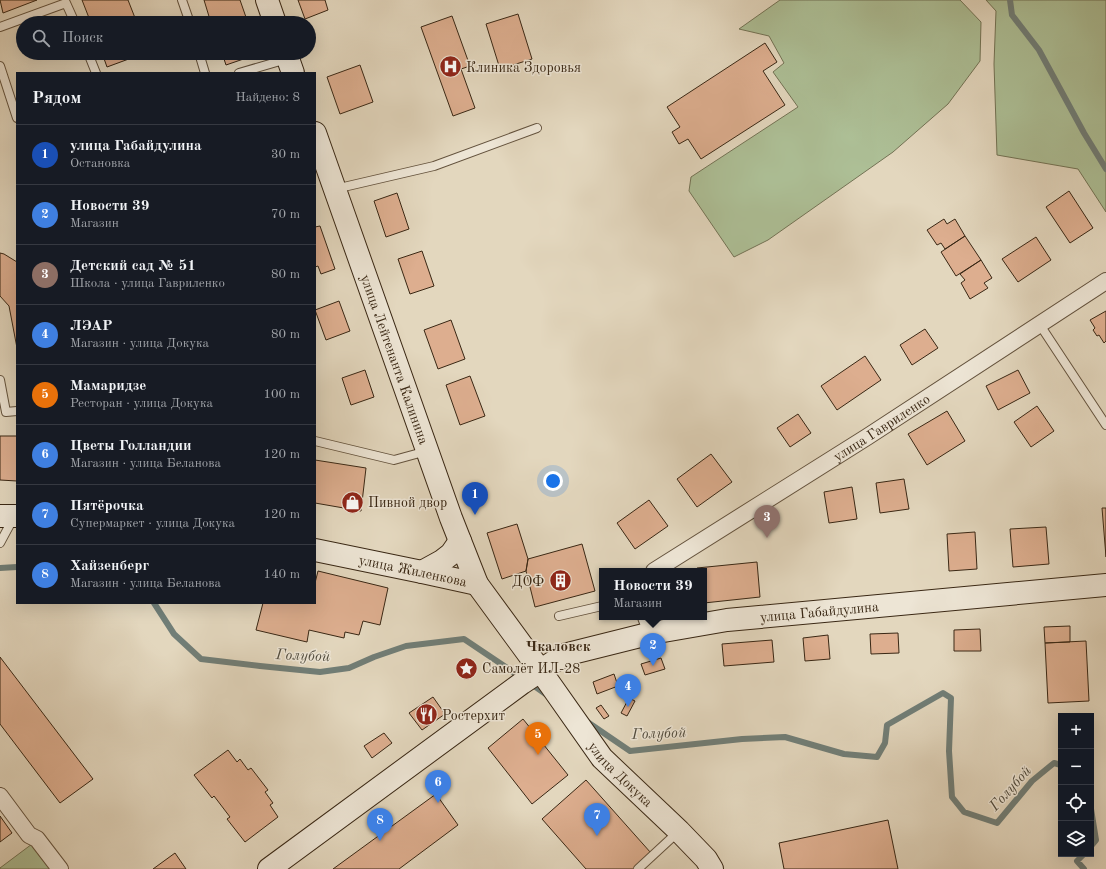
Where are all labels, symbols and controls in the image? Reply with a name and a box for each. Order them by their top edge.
search box [16,16,316,60]
icon: search [30,27,52,49]
text: Поиск [62,31,103,46]
hospital icon: Клиника Здоровья [437,54,463,80]
place label: Клиника Здоровья [466,61,581,75]
text: Рядом [32,90,81,107]
text: Найдено: 8 [236,91,300,104]
text: улица Габайдулина [70,139,202,154]
text: 1 [41,148,49,161]
text: 30 m [271,148,300,161]
text: Остановка [70,157,130,170]
text: Новости 39 [70,199,149,214]
text: 2 [41,208,49,221]
text: 70 m [271,208,300,221]
text: Магазин [70,217,119,230]
text: Детский сад № 51 [70,259,196,274]
text: 3 [41,268,49,281]
text: 80 m [271,268,300,281]
street label: улица Лейтенанта Калинина [358,273,430,446]
text: Школа · улица Гавриленко [70,277,225,290]
text: ЛЭАР [70,319,113,334]
text: 4 [41,328,49,341]
text: 80 m [271,328,300,341]
text: Магазин · улица Докука [70,337,209,350]
text: Мамаридзе [70,379,146,394]
text: 5 [41,388,49,401]
text: 100 m [263,388,300,401]
street label: улица Гавриленко [831,392,933,464]
text: Ресторан · улица Докука [70,397,213,410]
text: Цветы Голландии [70,439,192,454]
text: 6 [41,448,49,461]
text: 120 m [263,448,300,461]
text: Магазин · улица Беланова [70,457,221,470]
your location [543,471,563,491]
pin: 1 [462,482,488,515]
shop icon: Пивной двор [340,489,366,515]
place label: Пивной двор [368,496,447,510]
text: Пятёрочка [70,499,144,514]
pin: 3 [754,505,780,538]
text: 7 [41,508,49,521]
text: 120 m [263,508,300,521]
text: Супермаркет · улица Докука [70,517,235,530]
street label: улица Жиленкова [357,553,468,590]
text: Хайзенберг [70,559,149,574]
text: 8 [41,568,49,581]
text: 140 m [263,568,300,581]
building icon: ДОФ [547,568,573,594]
popup [599,568,707,620]
place label: ДОФ [512,575,544,589]
text: Магазин · улица Беланова [70,577,221,590]
text: Новости 39 [613,579,693,594]
text: Магазин [613,597,662,610]
street label: улица Габайдулина [759,600,879,625]
pin: 2 [640,633,666,666]
district label: Чкаловск [525,640,591,655]
water label: Голубой [274,647,331,665]
place icon: Самолёт ИЛ-28 [453,655,479,681]
place label: Самолёт ИЛ-28 [482,662,580,676]
pin: 4 [615,674,641,707]
restaurant icon: Ростерхит [413,702,439,728]
place label: Ростерхит [442,709,506,723]
map controls [1058,713,1094,857]
button: + [1058,713,1094,749]
pin: 5 [525,722,551,755]
water label: Голубой [630,725,687,743]
street label: улица Докука [585,740,655,810]
button: − [1058,749,1094,785]
water label: Голубой [986,763,1035,815]
pin: 6 [425,770,451,803]
button: locate [1058,785,1094,821]
pin: 7 [584,803,610,836]
pin: 8 [367,808,393,841]
button: layers [1058,821,1094,857]

